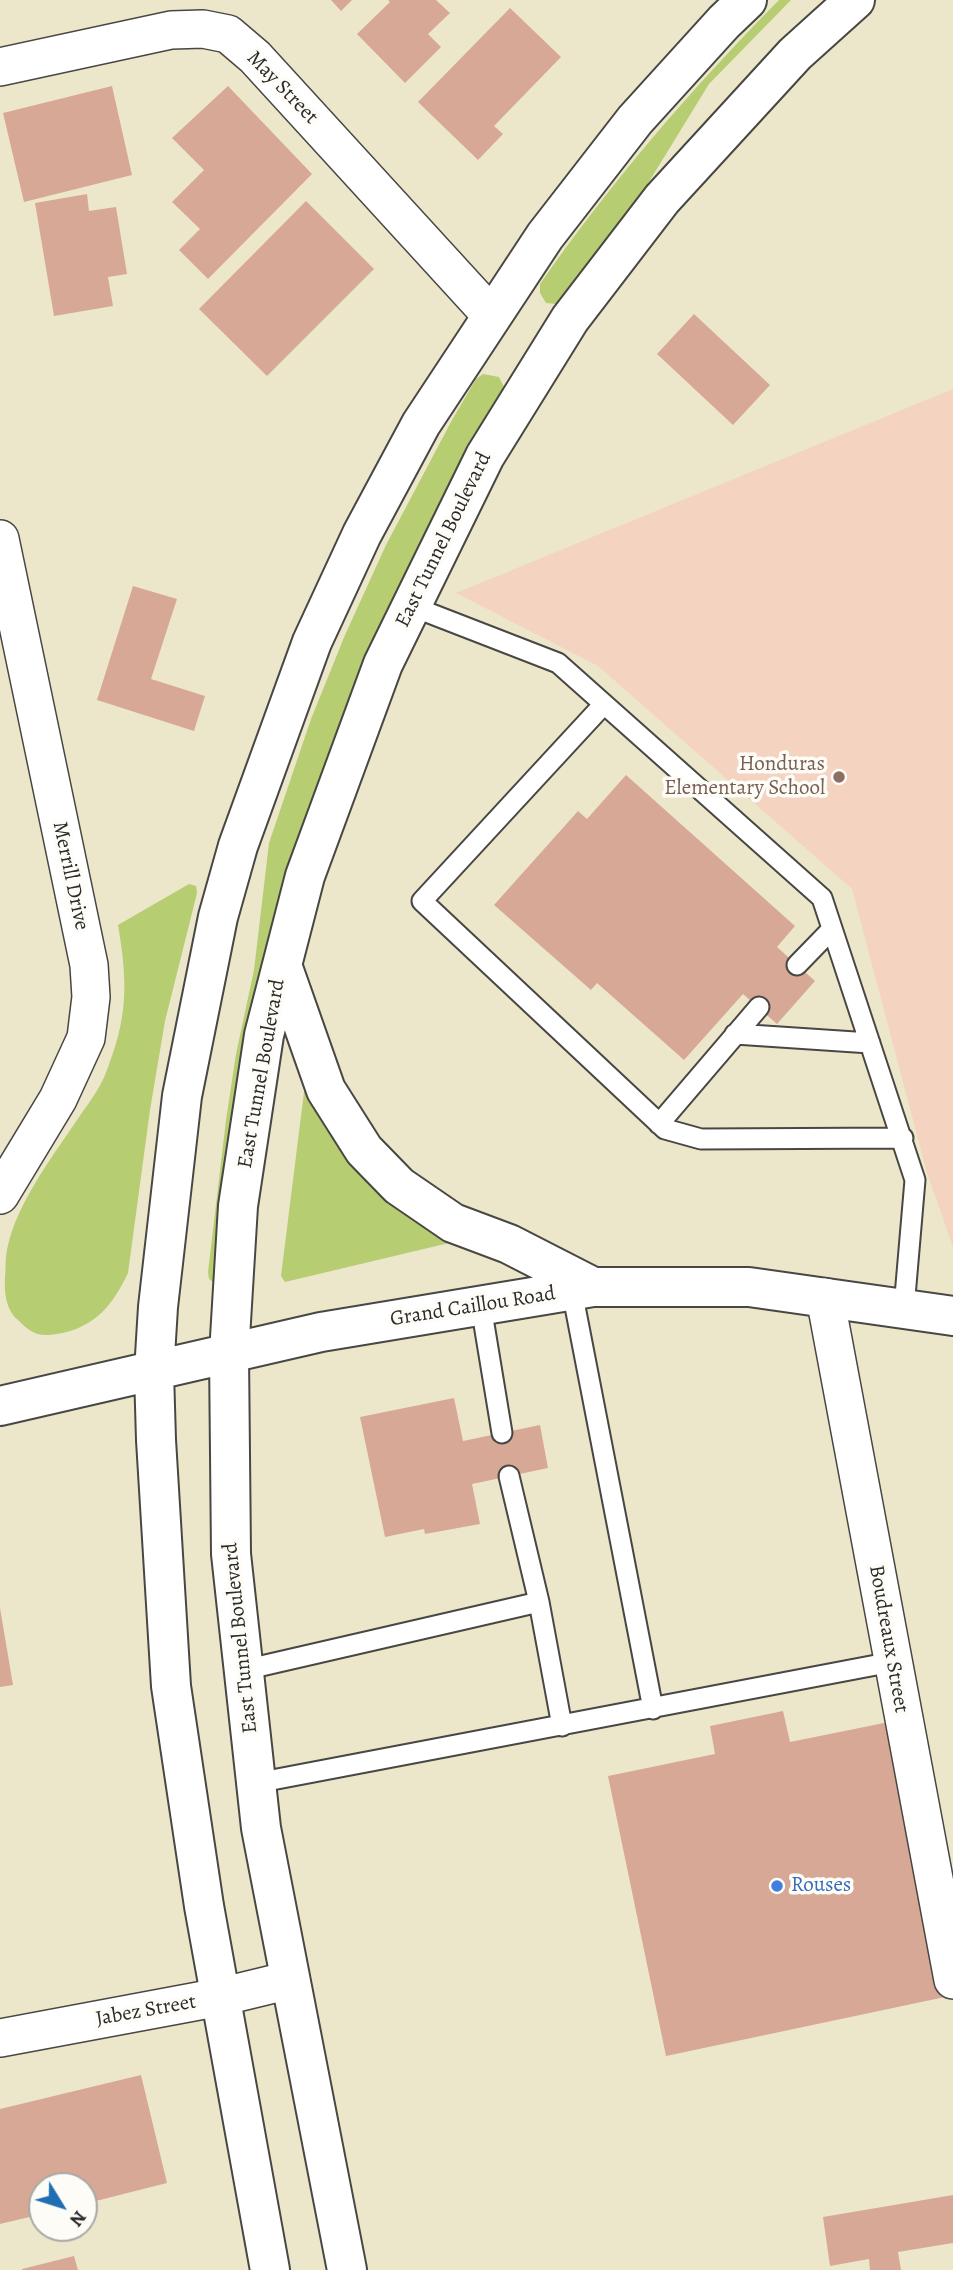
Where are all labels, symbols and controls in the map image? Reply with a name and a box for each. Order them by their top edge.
street label: May Street [241,46,323,130]
street label: East Tunnel Boulevard [391,448,497,632]
place label: Honduras Elementary School [664,752,825,802]
marker: Honduras Elementary School [831,769,847,785]
street label: Merrill Drive [46,819,94,933]
street label: East Tunnel Boulevard [233,977,291,1171]
street label: Grand Caillou Road [389,1281,557,1333]
street label: East Tunnel Boulevard [218,1541,264,1735]
street label: Boudreaux Street [863,1563,913,1715]
place label: Rouses [791,1873,851,1899]
marker: Rouses [769,1878,785,1894]
street label: Jabez Street [94,1990,198,2032]
north arrow [28,2172,98,2242]
text: N [63,2205,92,2232]

